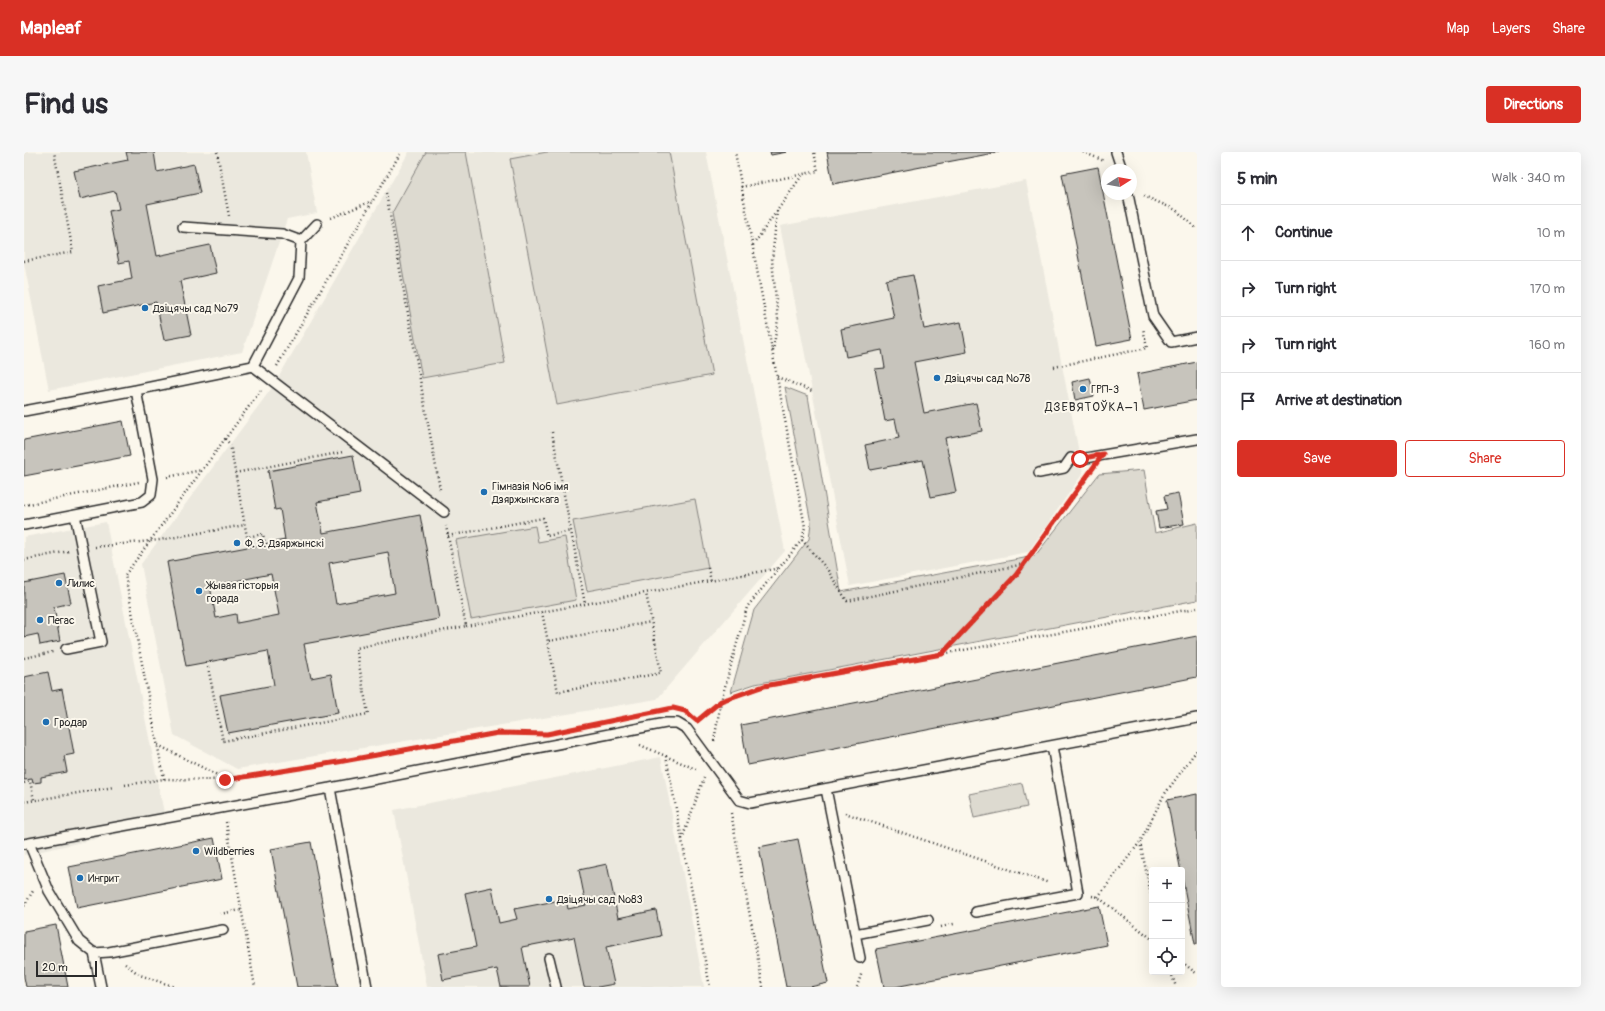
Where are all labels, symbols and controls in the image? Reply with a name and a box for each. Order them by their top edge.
text: Mapleaf [20,16,82,40]
text: Map [1447,20,1470,37]
text: Layers [1492,20,1530,37]
text: Share [1552,20,1585,37]
button: Directions [1486,86,1581,123]
text: Find us [24,87,108,122]
north arrow [1101,164,1137,200]
text: 5 min [1237,168,1277,189]
text: Walk · 340 m [1491,170,1565,186]
icon: ahead [1237,222,1259,244]
text: Continue [1275,223,1333,242]
text: 10 m [1537,225,1565,241]
icon: right [1237,278,1259,300]
text: Turn right [1275,279,1336,298]
text: 170 m [1530,281,1565,297]
place label: Дзіцячы сад №79 [152,302,239,315]
marker: Дзіцячы сад №79 [140,303,150,313]
icon: right [1237,334,1259,356]
text: Turn right [1275,335,1336,354]
text: 160 m [1529,337,1565,353]
place label: Дзіцячы сад №78 [944,372,1031,385]
marker: Дзіцячы сад №78 [932,373,942,383]
place label: ГРП-3 [1091,383,1119,396]
marker: ГРП-3 [1078,384,1088,394]
icon: arrive [1237,390,1259,412]
text: Arrive at destination [1275,391,1402,410]
district label: ДЗЕВЯТОЎКА–1 [1044,399,1139,415]
button: Save [1237,440,1397,477]
button: Share [1405,440,1565,477]
route start [1071,450,1089,468]
place label: Гімназія №6 імя Дзяржынскага [491,480,568,506]
marker: Гімназія №6 імя Дзяржынскага [479,487,489,497]
place label: Ф. Э. Дзяржынскі [245,537,324,550]
marker: Ф. Э. Дзяржынскі [232,538,242,548]
place label: Лилис [66,577,95,590]
marker: Лилис [54,578,64,588]
place label: Жывая гісторыя горада [205,579,279,605]
marker: Жывая гісторыя горада [194,586,204,596]
place label: Пегас [48,614,75,627]
marker: Пегас [35,615,45,625]
place label: Гродар [54,716,87,729]
marker: Гродар [41,717,51,727]
route end [216,771,234,789]
place label: Wildberries [204,845,254,858]
marker: Wildberries [191,846,201,856]
map controls [1149,867,1185,975]
button: + [1149,867,1185,903]
place label: Ингрит [88,872,120,885]
marker: Ингрит [75,873,85,883]
place label: Дзіцячы сад №83 [556,893,643,906]
marker: Дзіцячы сад №83 [544,894,554,904]
button: − [1149,903,1185,939]
button: locate [1149,939,1185,975]
scale bar [36,959,97,978]
text: 20 m [42,961,68,974]

